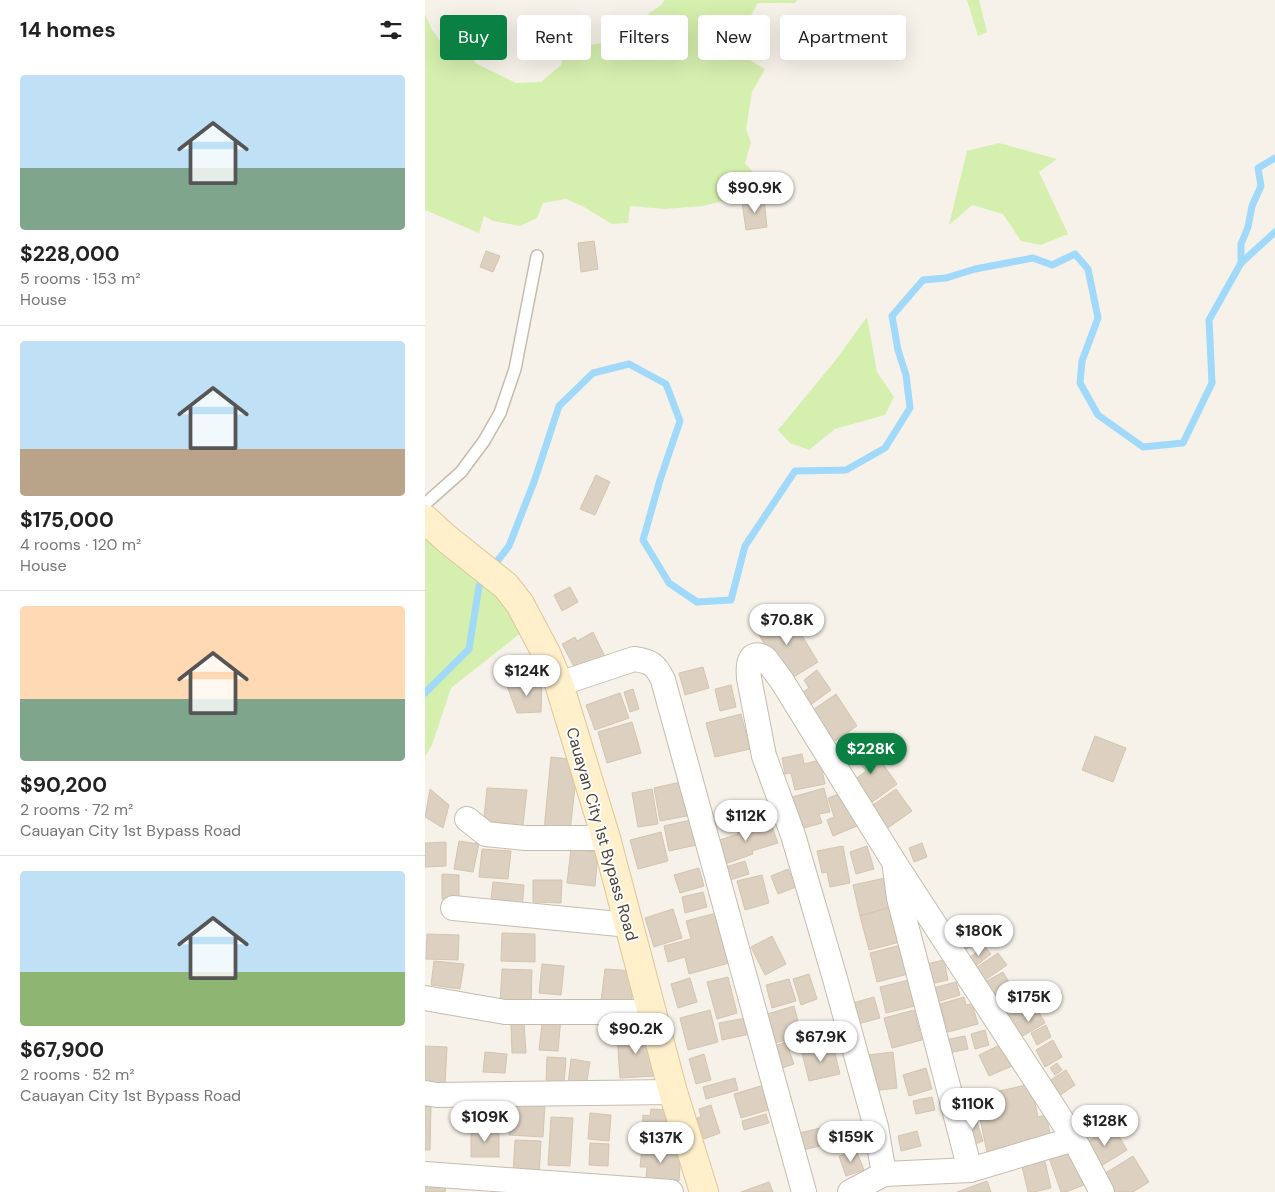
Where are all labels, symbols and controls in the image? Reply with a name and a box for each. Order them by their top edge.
chip: Buy [440,15,507,60]
chip: Rent [517,15,591,60]
chip: Filters [601,15,688,60]
chip: New [698,15,770,60]
chip: Apartment [780,15,906,60]
text: 14 homes [20,16,116,44]
icon: filters [377,16,405,44]
icon: home [168,108,258,198]
pin: $90.9K [714,172,796,214]
text: $90.9K [728,177,782,198]
text: $228,000 [20,240,120,268]
text: 5 rooms · 153 m² [20,268,141,289]
text: House [20,289,67,310]
icon: home [168,373,258,463]
text: $175,000 [20,506,114,534]
text: 4 rooms · 120 m² [20,534,141,555]
text: House [20,555,67,576]
pin: $70.8K [746,604,828,646]
text: $70.8K [760,609,814,630]
icon: home [168,638,258,728]
pin: $124K [492,654,562,697]
text: $124K [504,660,550,681]
street label: Cauayan City 1st Bypass Road [561,725,643,943]
pin: $228K [836,732,906,775]
text: $228K [847,738,895,759]
text: $90,200 [20,771,107,799]
text: 2 rooms · 72 m² [20,799,133,820]
pin: $112K [711,800,781,842]
text: $112K [726,805,767,826]
text: Cauayan City 1st Bypass Road [20,820,241,841]
icon: home [168,903,258,993]
pin: $180K [944,914,1014,957]
text: $180K [955,920,1003,941]
pin: $175K [994,980,1064,1023]
text: $175K [1007,986,1051,1007]
pin: $90.2K [595,1012,677,1055]
text: $90.2K [609,1018,663,1039]
pin: $67.9K [780,1020,862,1063]
text: $67.9K [795,1026,847,1047]
text: $67,900 [20,1036,104,1064]
text: 2 rooms · 52 m² [20,1064,135,1085]
text: Cauayan City 1st Bypass Road [20,1085,241,1106]
pin: $110K [938,1088,1008,1130]
text: $110K [951,1093,995,1114]
pin: $109K [450,1100,520,1143]
pin: $128K [1070,1104,1140,1147]
text: $109K [461,1106,509,1127]
text: $128K [1082,1110,1128,1131]
pin: $159K [816,1120,886,1163]
pin: $137K [626,1122,696,1164]
text: $159K [828,1126,874,1147]
text: $137K [639,1127,683,1148]

